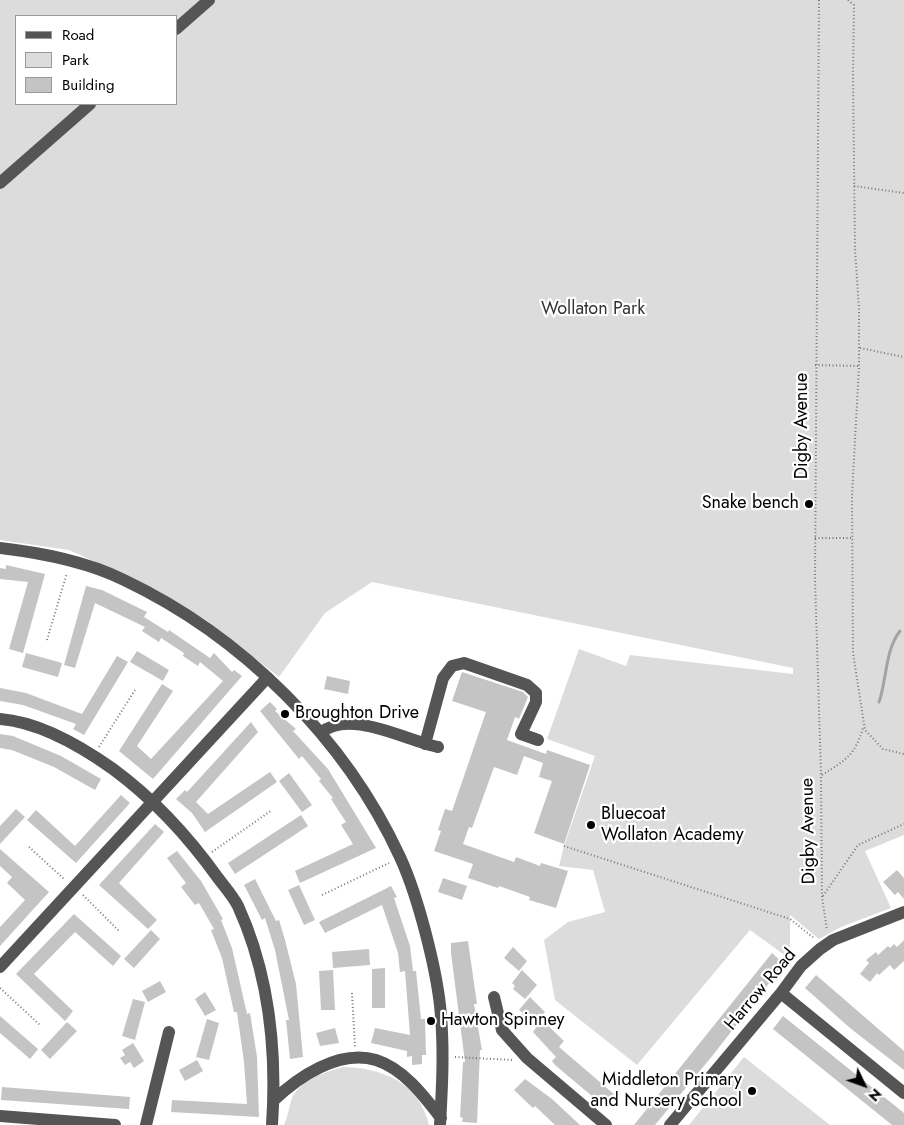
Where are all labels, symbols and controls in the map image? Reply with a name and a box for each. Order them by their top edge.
legend [15,15,178,105]
text: Road [62,24,94,46]
text: Park [62,49,89,71]
text: Building [62,74,114,96]
park label: Wollaton Park [541,299,645,321]
street label: Digby Avenue [792,373,814,479]
place label: Snake bench [702,493,799,515]
marker: Snake bench [803,498,815,510]
place label: Broughton Drive [295,703,419,725]
marker: Broughton Drive [279,708,291,720]
street label: Digby Avenue [797,778,821,884]
place label: Bluecoat Wollaton Academy [601,804,744,846]
marker: Bluecoat Wollaton Academy [585,819,597,831]
street label: Harrow Road [721,945,801,1035]
place label: Hawton Spinney [441,1010,564,1032]
marker: Hawton Spinney [425,1015,437,1027]
north arrow [839,1060,889,1110]
place label: Middleton Primary and Nursery School [590,1070,742,1112]
text: N [864,1084,886,1106]
marker: Middleton Primary and Nursery School [746,1085,758,1097]

